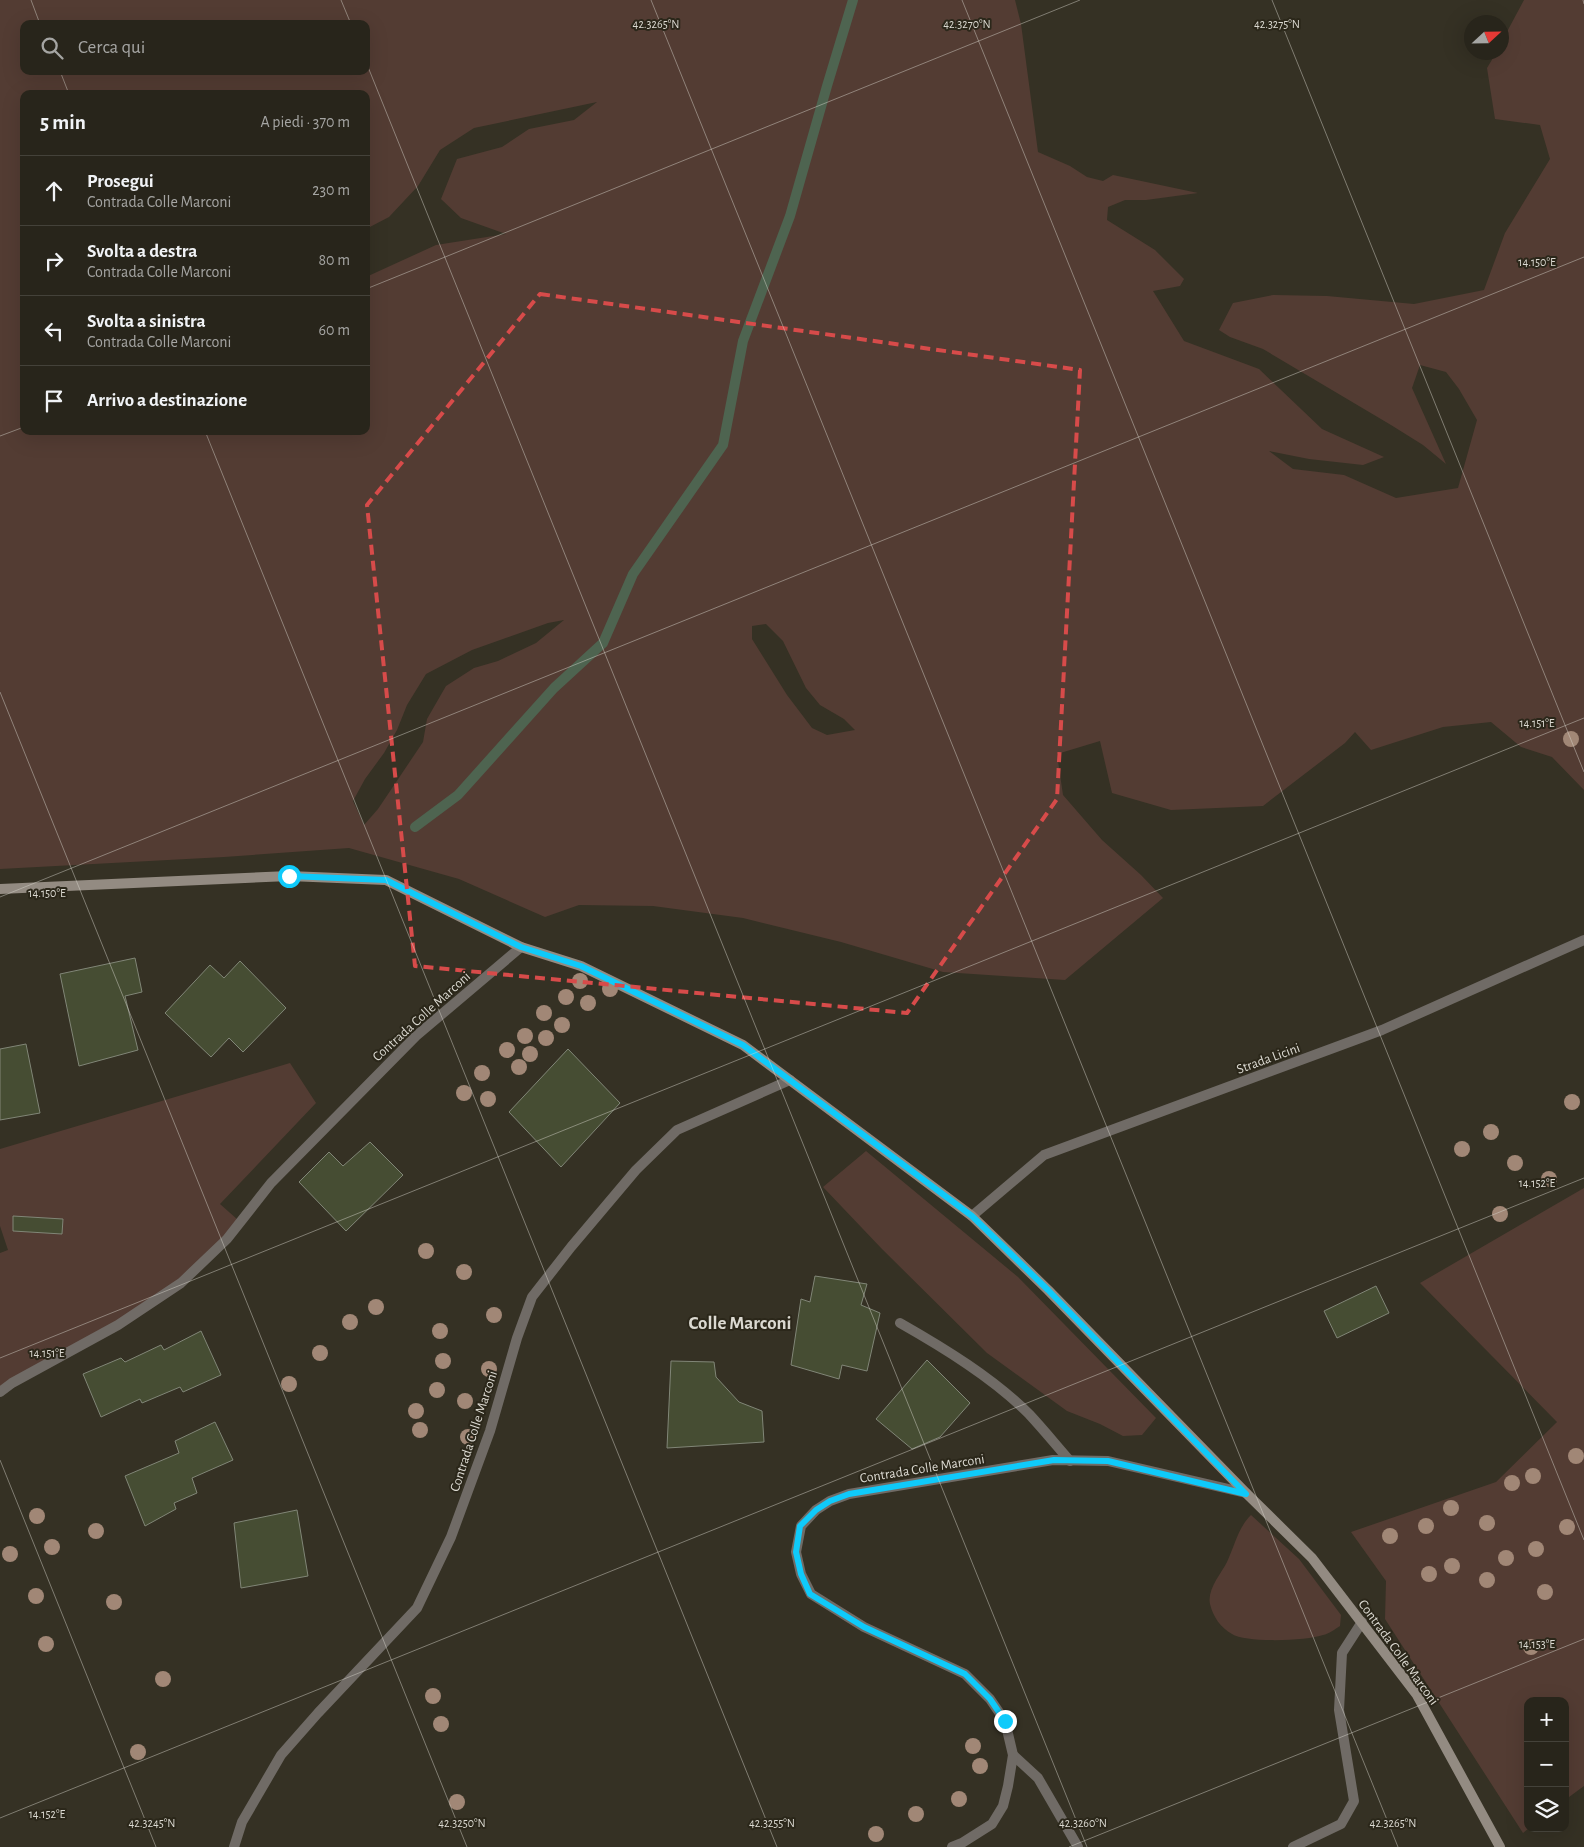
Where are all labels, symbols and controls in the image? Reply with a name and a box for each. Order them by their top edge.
north arrow [1464,15,1509,60]
text: 42.3265°N [633,18,679,30]
text: 42.3270°N [943,18,991,30]
text: 42.3275°N [1254,18,1300,30]
search box [20,20,370,75]
icon: search [38,34,66,62]
text: Cerca qui [78,38,145,57]
text: 5 min [40,112,86,133]
text: A piedi · 370 m [260,114,350,130]
text: Prosegui [87,172,154,191]
icon: ahead [40,177,68,205]
text: 230 m [312,182,350,198]
text: Contrada Colle Marconi [87,194,231,210]
text: Svolta a destra [87,242,197,261]
icon: right [40,247,68,275]
text: 80 m [319,252,350,268]
text: 14.150°E [1518,256,1556,268]
text: Contrada Colle Marconi [87,264,231,280]
text: Svolta a sinistra [87,312,206,331]
icon: left [40,317,68,345]
text: 60 m [319,322,350,338]
text: Contrada Colle Marconi [87,334,231,350]
icon: arrive [40,387,68,415]
text: Arrivo a destinazione [87,391,247,410]
text: 14.151°E [1519,717,1555,729]
route start [278,865,301,888]
text: 14.150°E [28,887,66,899]
street label: Contrada Colle Marconi [370,969,473,1064]
street label: Strada Licini [1235,1041,1302,1077]
text: 14.152°E [1519,1177,1555,1189]
district label: Colle Marconi [689,1314,791,1333]
text: 14.151°E [29,1347,65,1359]
street label: Contrada Colle Marconi [448,1369,500,1494]
street label: Contrada Colle Marconi [859,1452,986,1486]
street label: Contrada Colle Marconi [1355,1597,1441,1708]
text: 14.153°E [1519,1638,1555,1650]
map controls [1524,1697,1569,1832]
button: + [1524,1697,1569,1742]
route end [994,1710,1017,1733]
button: − [1524,1742,1569,1787]
button: layers [1524,1787,1569,1832]
text: 14.152°E [29,1808,65,1820]
text: 42.3245°N [129,1817,175,1829]
text: 42.3250°N [438,1817,486,1829]
text: 42.3255°N [749,1817,795,1829]
text: 42.3260°N [1059,1817,1107,1829]
text: 42.3265°N [1370,1817,1416,1829]

